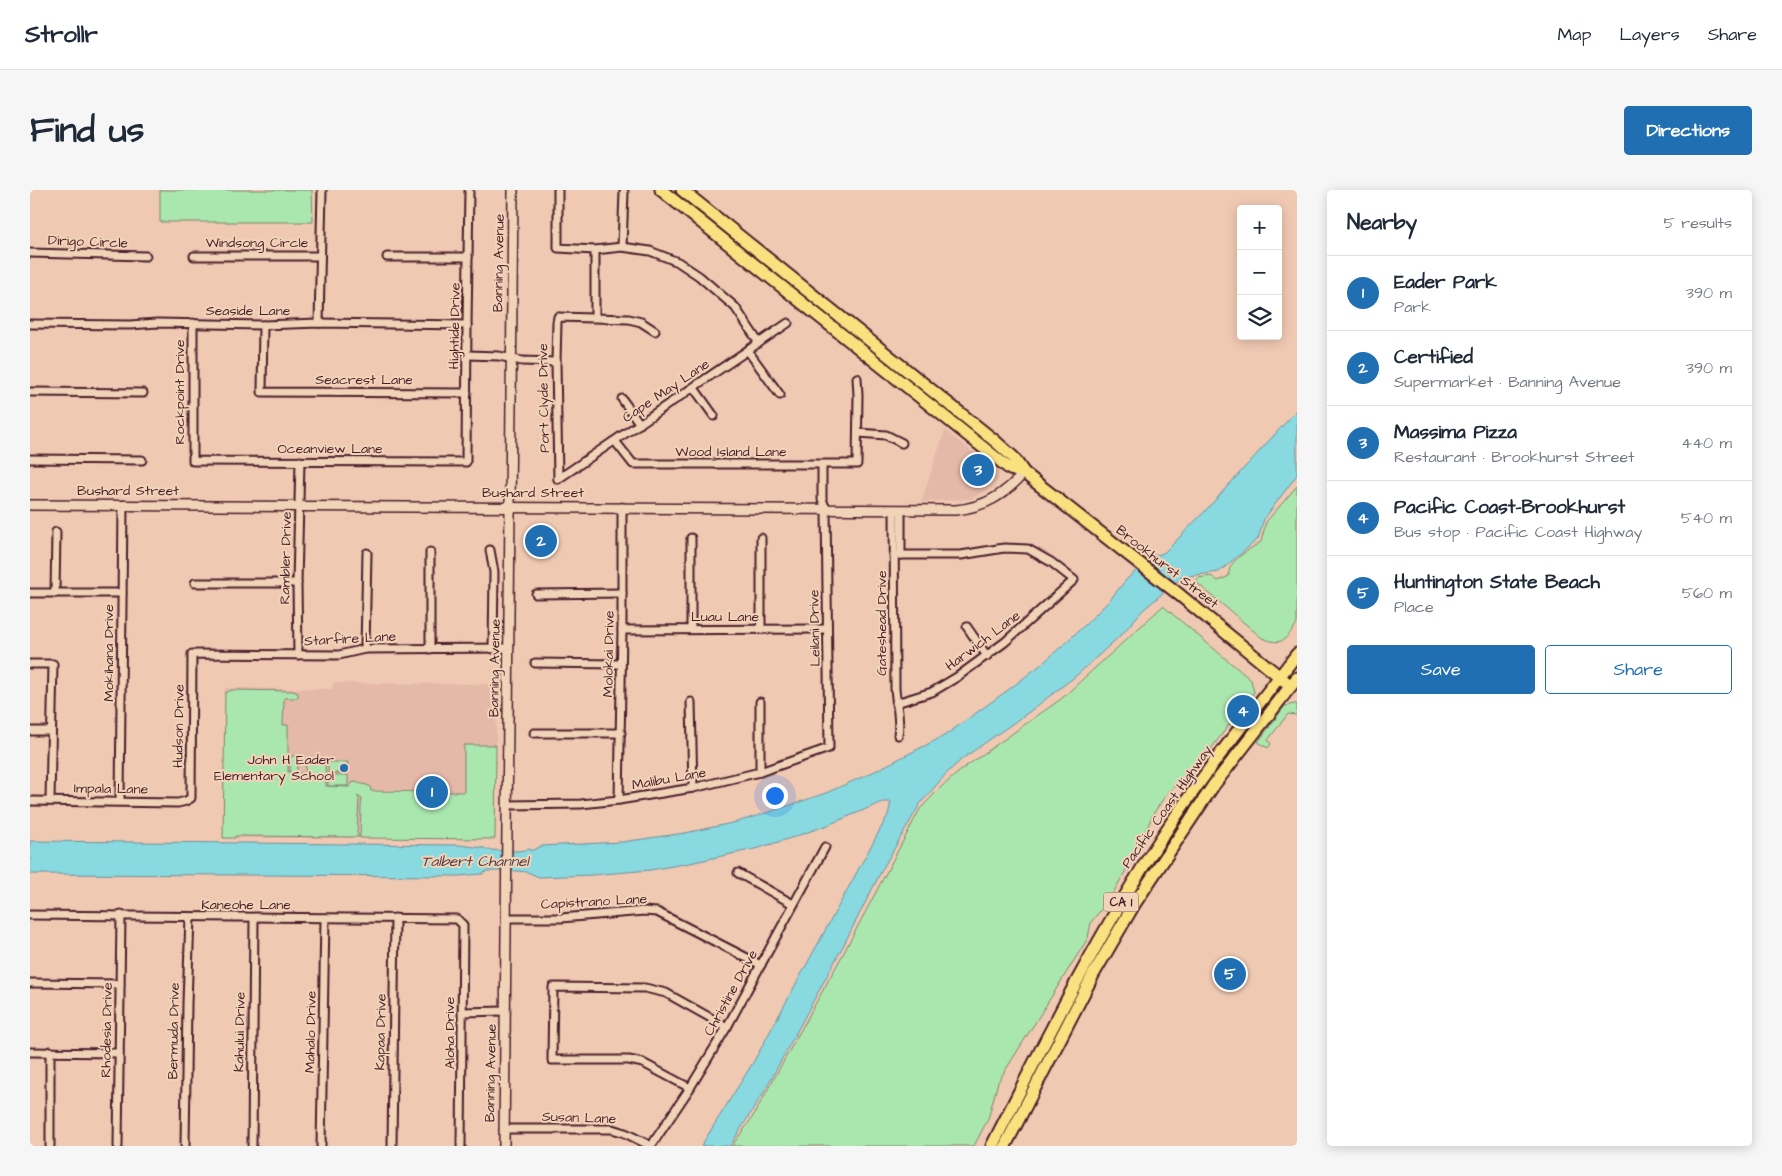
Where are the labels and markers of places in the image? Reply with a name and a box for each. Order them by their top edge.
pin: 3 [962,451,994,489]
pin: 2 [525,522,557,560]
pin: 4 [1227,692,1259,730]
place label: John H Eader Elementary School [214,750,334,786]
marker: John H Eader Elementary School [338,762,350,774]
pin: 1 [416,773,448,811]
pin: 5 [1214,955,1246,993]

